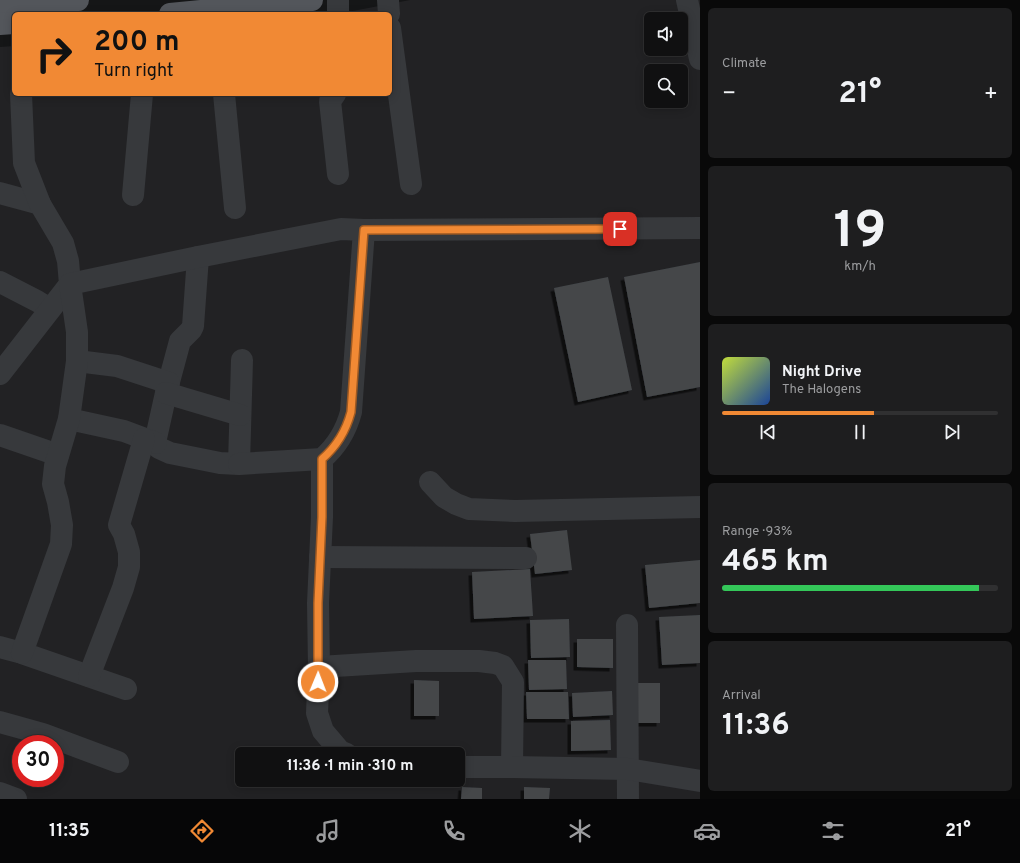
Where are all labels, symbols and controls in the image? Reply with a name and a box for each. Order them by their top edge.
map controls [644,12,688,108]
button: sound [644,12,688,56]
text: 200 m [94,25,180,61]
icon: right [28,28,80,80]
text: Climate [722,56,767,72]
text: Turn right [94,60,174,83]
button: search [644,64,688,108]
text: 21° [839,76,881,113]
text: − [722,81,736,108]
text: + [984,81,998,108]
text: 19 [834,200,886,266]
pin [603,212,637,246]
icon: arrive [609,218,631,240]
text: km/h [844,259,876,275]
text: Night Drive [782,363,862,382]
text: The Halogens [782,382,861,398]
icon: previous [757,421,779,443]
icon: pause [849,421,871,443]
icon: next [941,421,963,443]
text: Range · 93% [722,524,792,540]
text: 465 km [722,544,829,581]
position arrow [297,661,339,703]
text: Arrival [722,688,761,704]
text: 11:36 [722,708,790,745]
speed limit sign: 30 [12,735,64,787]
text: 11:36 · 1 min · 310 m [287,757,413,776]
icon: directions [188,817,216,845]
icon: music [314,817,342,845]
icon: phone [440,817,468,845]
icon: climate [566,817,594,845]
icon: car [693,817,721,845]
icon: filters [819,817,847,845]
text: 11:35 [49,820,90,843]
text: 21° [945,820,971,843]

